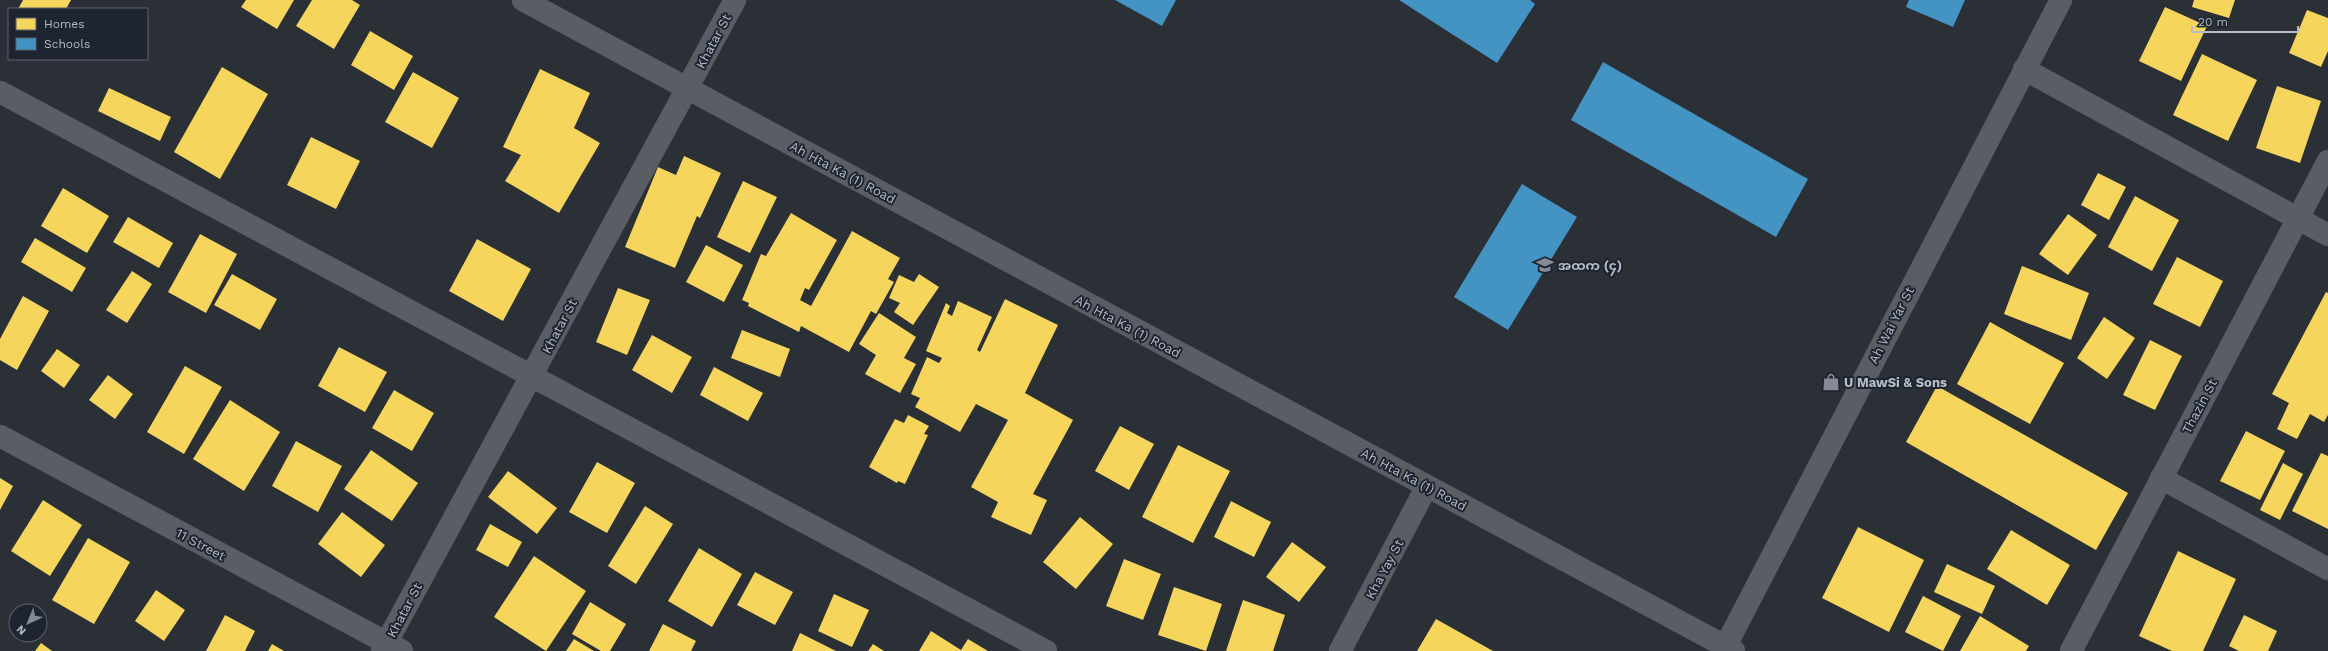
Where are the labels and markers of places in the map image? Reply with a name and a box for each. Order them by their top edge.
school or university icon: အထက (၄) [1535,255,1555,275]
place label: အထက (၄) [1558,258,1622,276]
shop icon: U MawSi & Sons [1821,372,1841,392]
place label: U MawSi & Sons [1844,375,1947,390]

